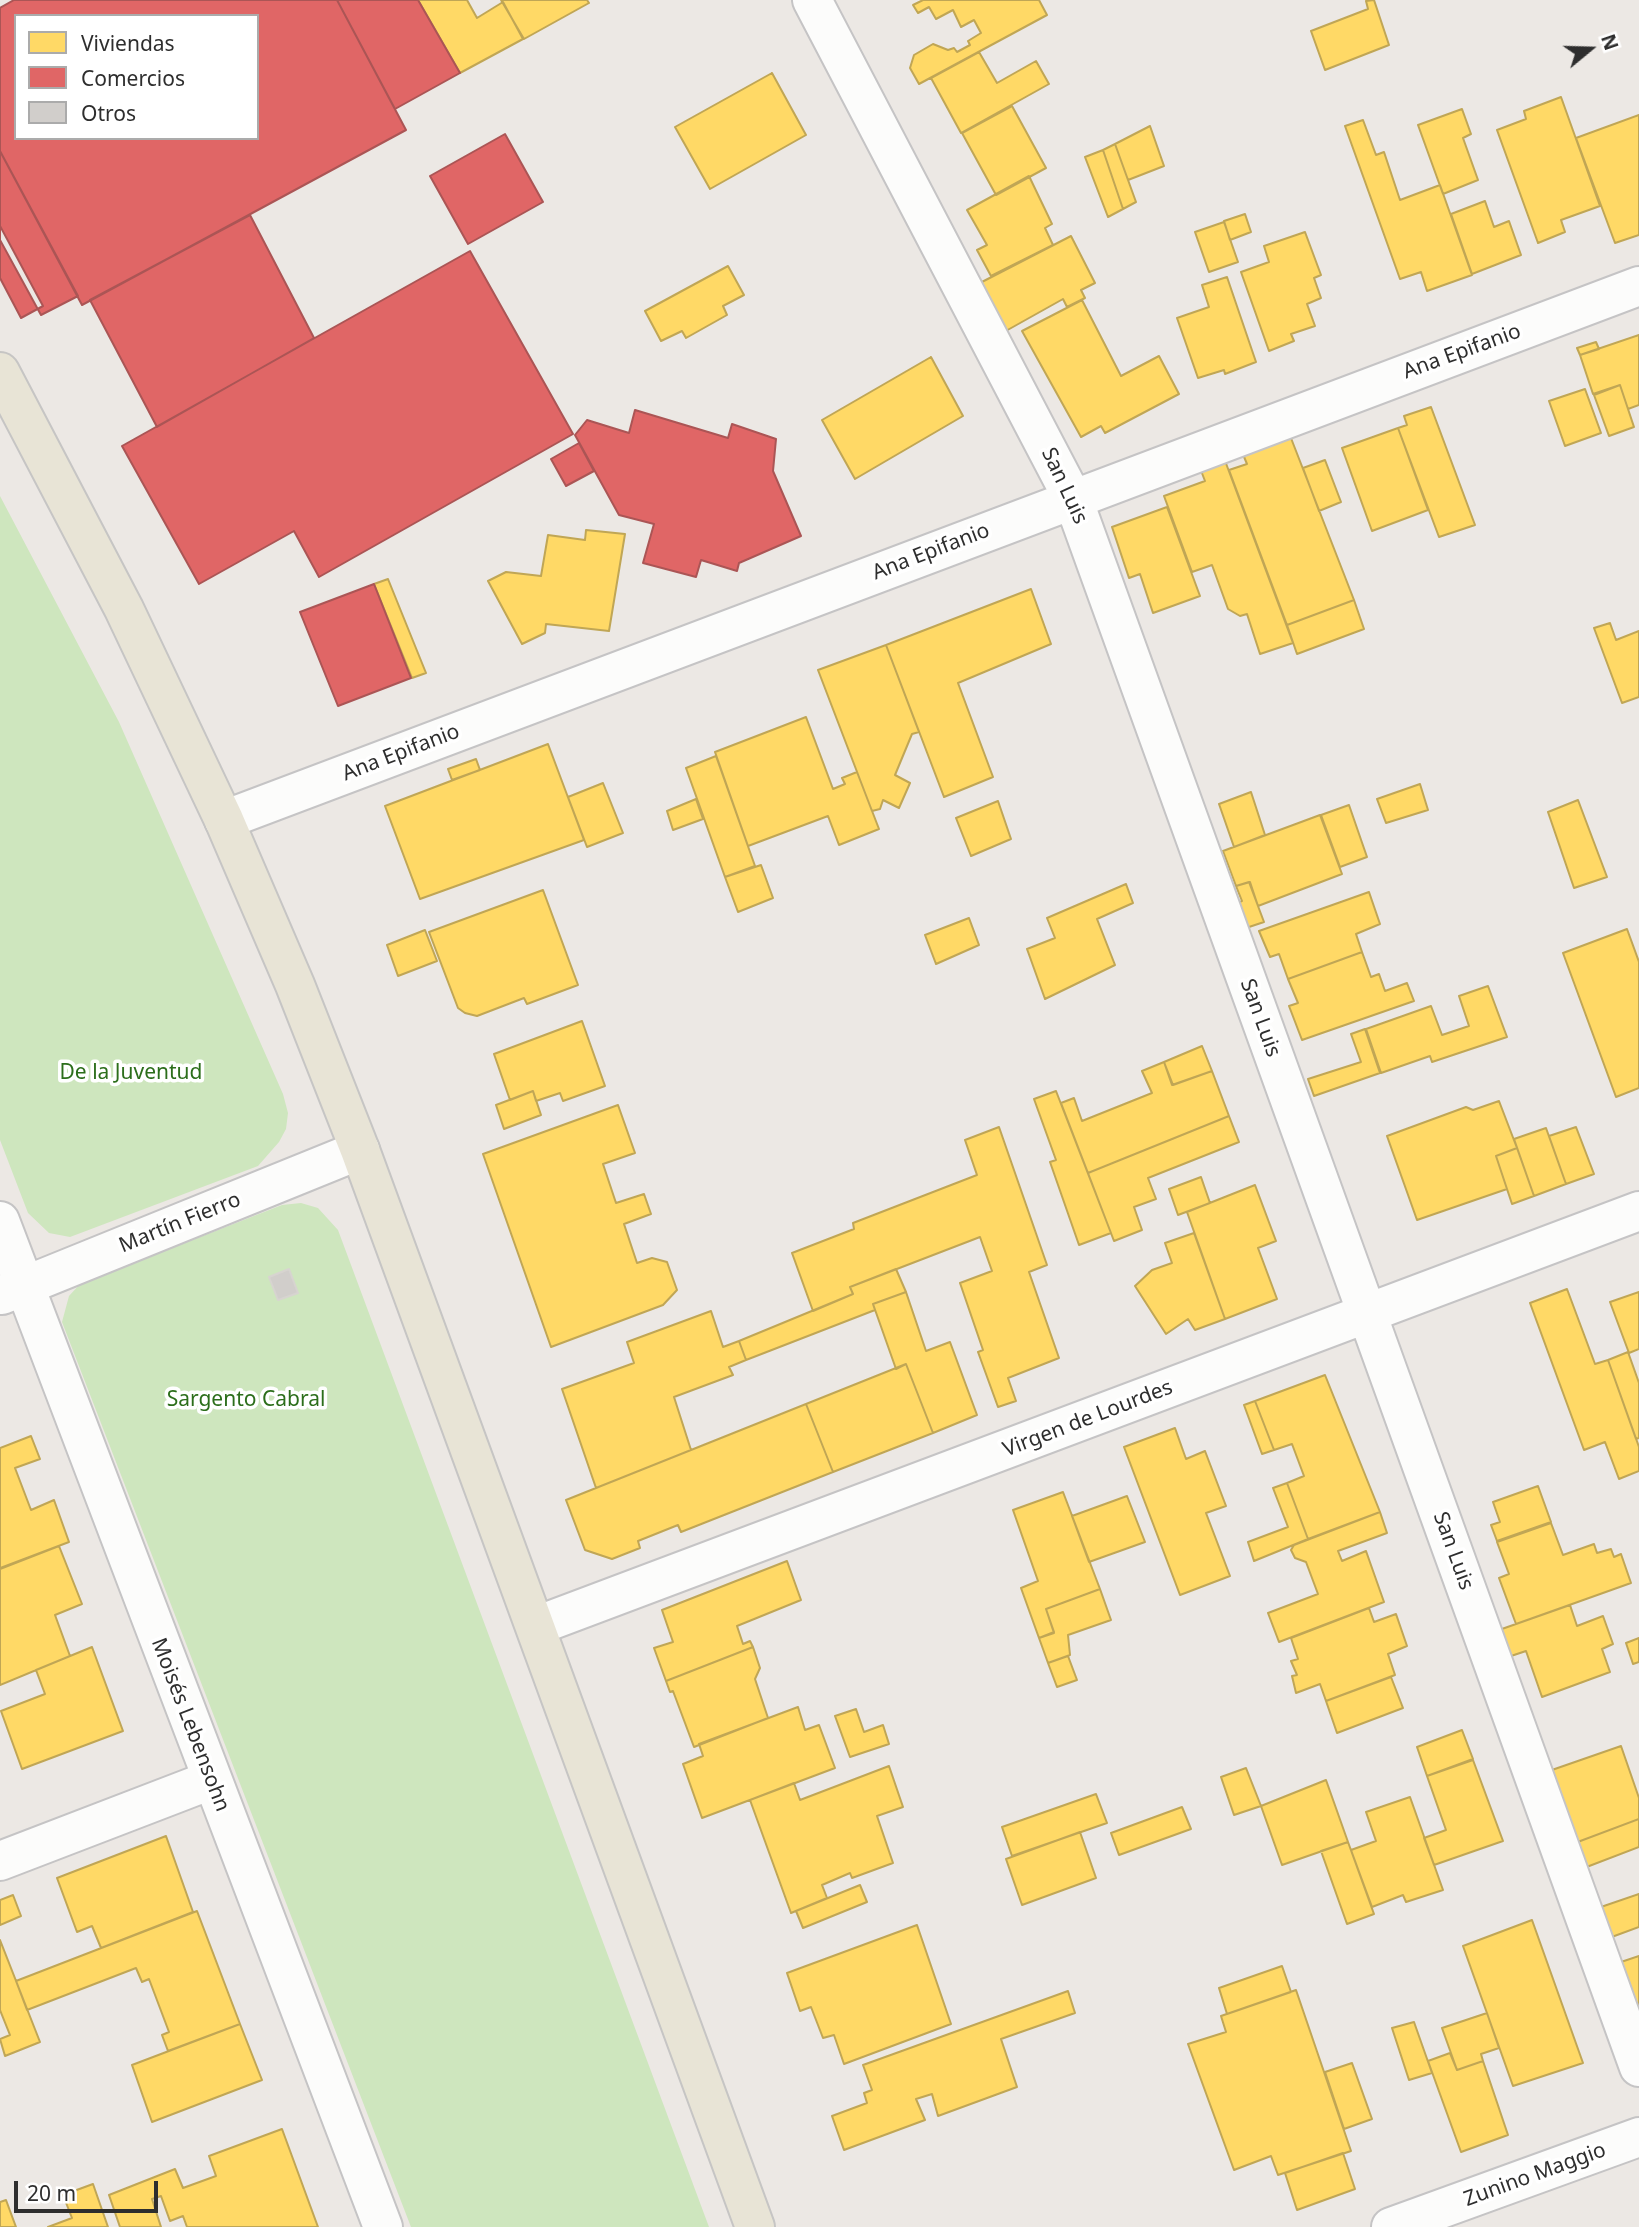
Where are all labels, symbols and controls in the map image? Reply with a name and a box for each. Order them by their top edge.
legend [14,14,259,140]
north arrow [1555,14,1625,84]
text: Viviendas [81,29,175,57]
text: N [1595,31,1625,54]
text: Comercios [81,64,185,92]
text: Otros [81,99,136,127]
street label: Ana Epifanio [1400,319,1524,385]
street label: San Luis [1035,444,1093,528]
street label: Ana Epifanio [869,518,993,586]
street label: Ana Epifanio [339,719,463,787]
street label: San Luis [1234,976,1286,1060]
park label: De la Juventud [60,1060,202,1086]
street label: Martín Fierro [116,1187,244,1259]
street label: Virgen de Lourdes [1000,1375,1176,1463]
park label: Sargento Cabral [167,1387,325,1413]
street label: San Luis [1427,1509,1479,1593]
street label: Moisés Lebensohn [145,1635,235,1815]
street label: Zunino Maggio [1461,2138,1609,2212]
scale bar [18,2168,161,2212]
text: 20 m [27,2179,76,2207]

